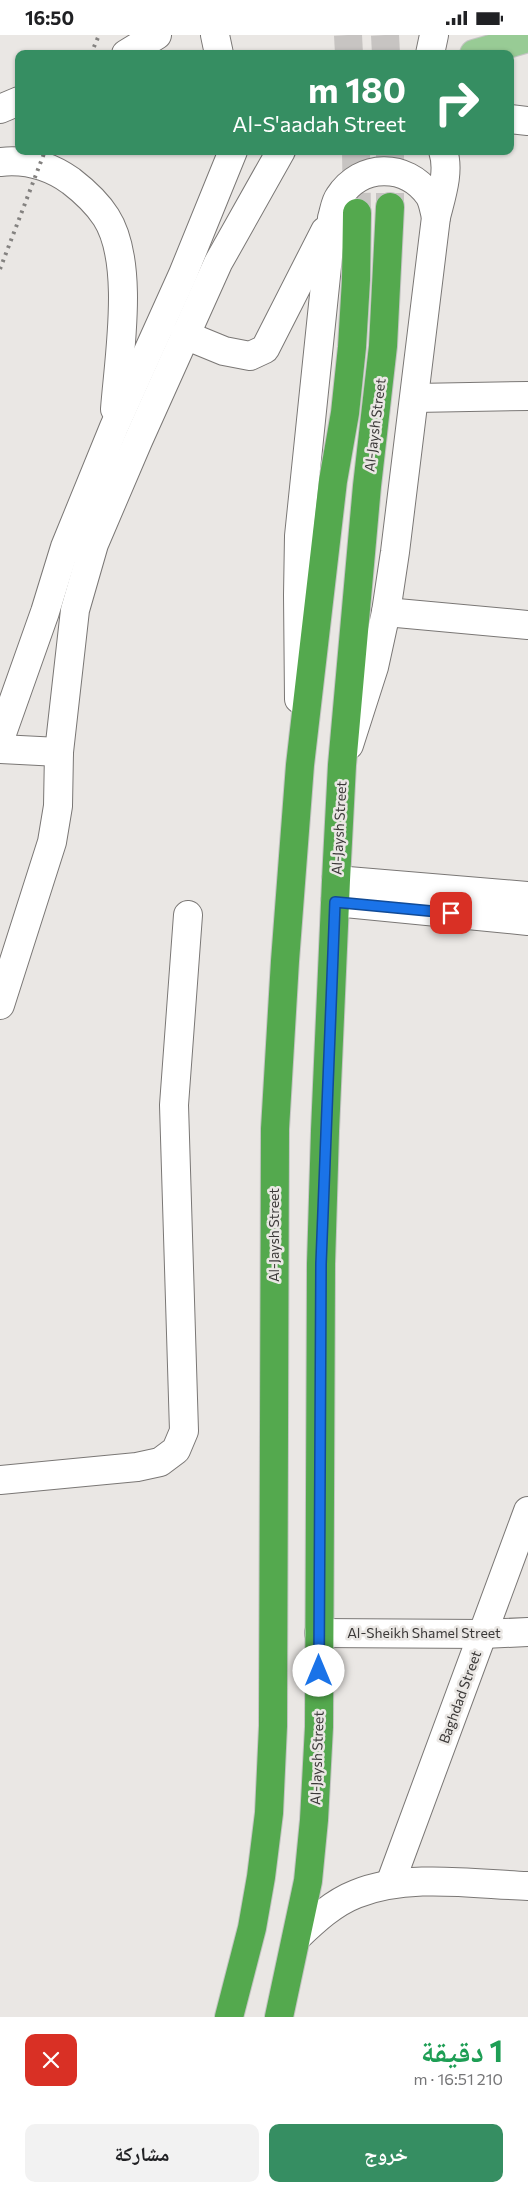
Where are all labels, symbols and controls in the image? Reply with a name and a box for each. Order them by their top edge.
text: 16:50 [25,6,74,29]
text: 180 m [308,67,406,110]
icon: right [424,70,489,135]
text: Al-S'aadah Street [232,110,406,137]
street label: Al-Jaysh Street [360,377,389,473]
street label: Al-Jaysh Street [328,780,349,875]
pin [430,892,472,934]
icon: arrive [437,899,465,927]
street label: Al-Jaysh Street [265,1188,282,1282]
street label: Al-Sheikh Shamel Street [347,1624,501,1641]
position arrow [292,1644,344,1696]
street label: Baghdad Street [435,1648,484,1746]
street label: Al-Jaysh Street [306,1710,327,1805]
text: 1 دقيقة [421,2031,503,2068]
button: close [25,2034,77,2086]
text: 210 m · 16:51 [414,2069,503,2088]
button: مشاركة [25,2124,259,2182]
button: خروج [269,2124,503,2182]

